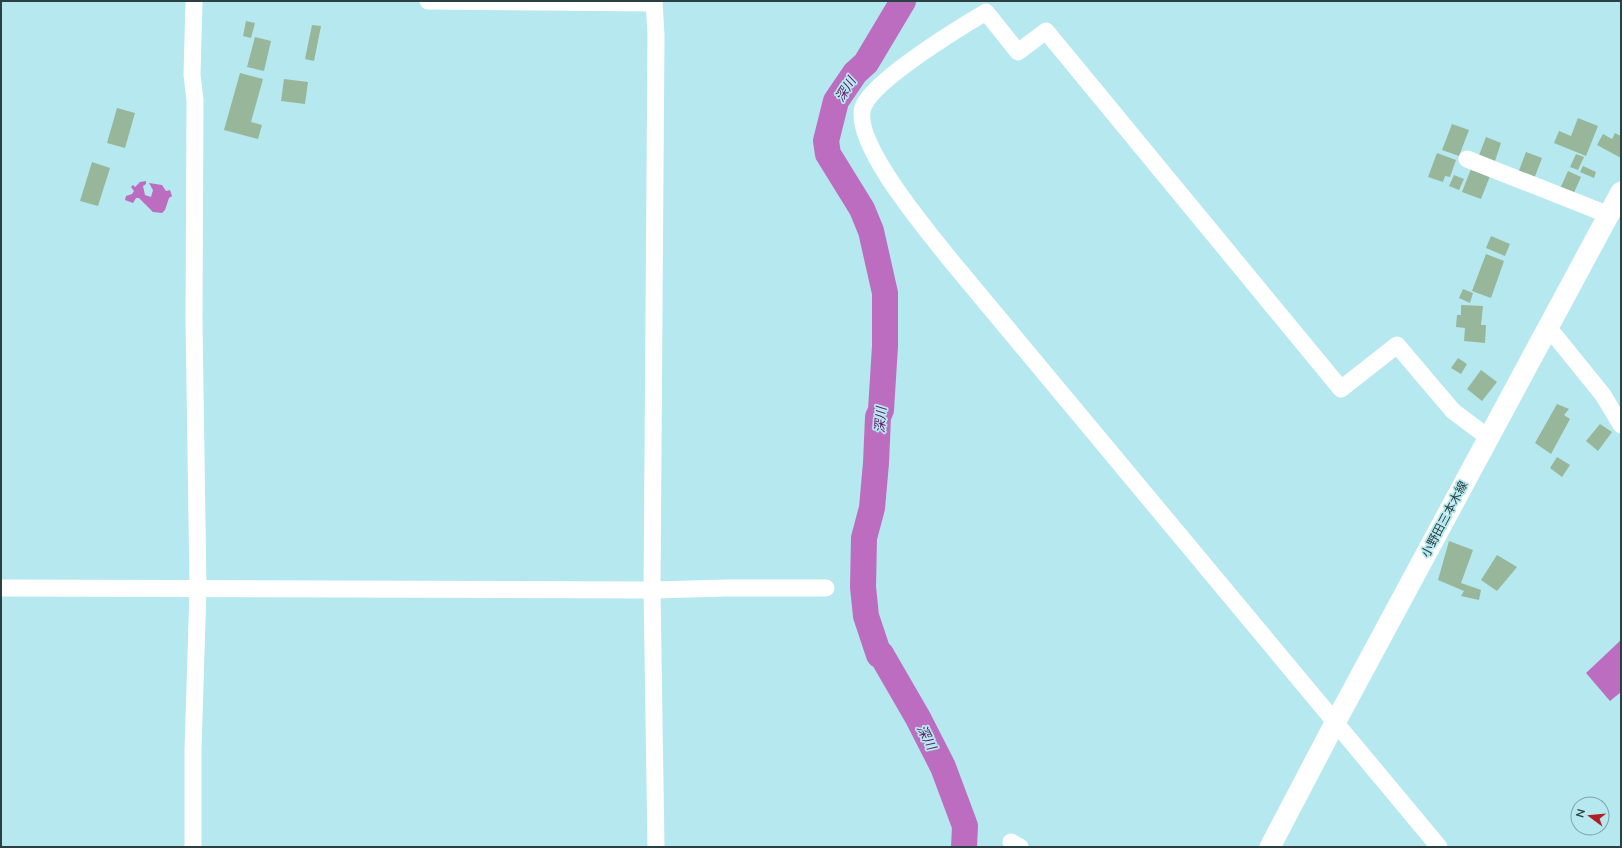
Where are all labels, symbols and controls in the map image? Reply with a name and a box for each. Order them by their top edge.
water label: 深川 [831,72,860,104]
water label: 深川 [871,404,889,434]
street label: 小野田三本木線 [1418,478,1470,560]
water label: 深川 [914,722,941,754]
north arrow [1570,796,1610,836]
text: N [1573,807,1588,819]

